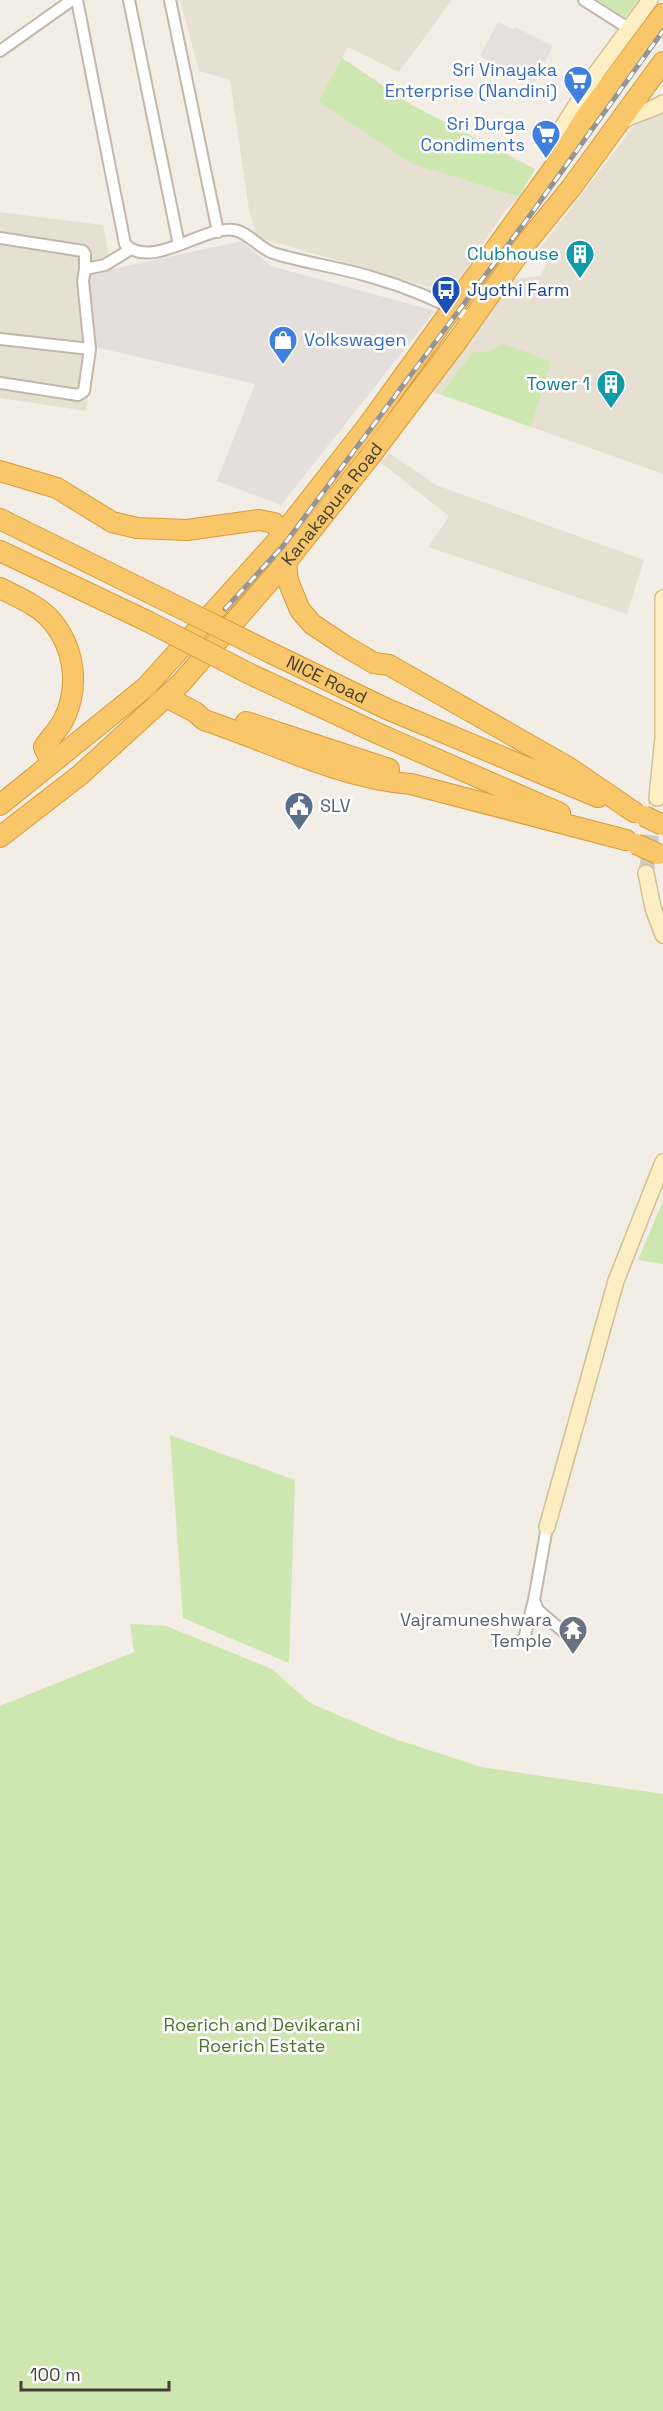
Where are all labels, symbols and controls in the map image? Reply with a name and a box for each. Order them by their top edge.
place label: Sri Vinayaka Enterprise (Nandini) [385,58,557,102]
supermarket icon: Sri Vinayaka Enterprise (Nandini) [562,64,594,106]
place label: Sri Durga Condiments [421,112,525,156]
supermarket icon: Sri Durga Condiments [530,118,562,160]
building icon: Clubhouse [564,238,596,280]
place label: Clubhouse [467,242,559,265]
bus stop icon: Jyothi Farm [430,274,462,316]
place label: Jyothi Farm [467,278,570,301]
shop icon: Volkswagen [267,324,299,366]
place label: Volkswagen [304,328,406,351]
building icon: Tower 1 [595,368,627,410]
place label: Tower 1 [526,372,590,395]
street label: Kanakapura Road [276,438,387,570]
street label: NICE Road [283,650,371,709]
public building icon: SLV [283,790,315,832]
place label: SLV [320,794,351,817]
place label: Vajramuneshwara Temple [400,1608,552,1652]
temple icon: Vajramuneshwara Temple [557,1614,589,1656]
park label: Roerich and Devikarani Roerich Estate [164,2013,360,2057]
scale bar [21,2354,170,2392]
text: 100 m [30,2363,81,2386]

